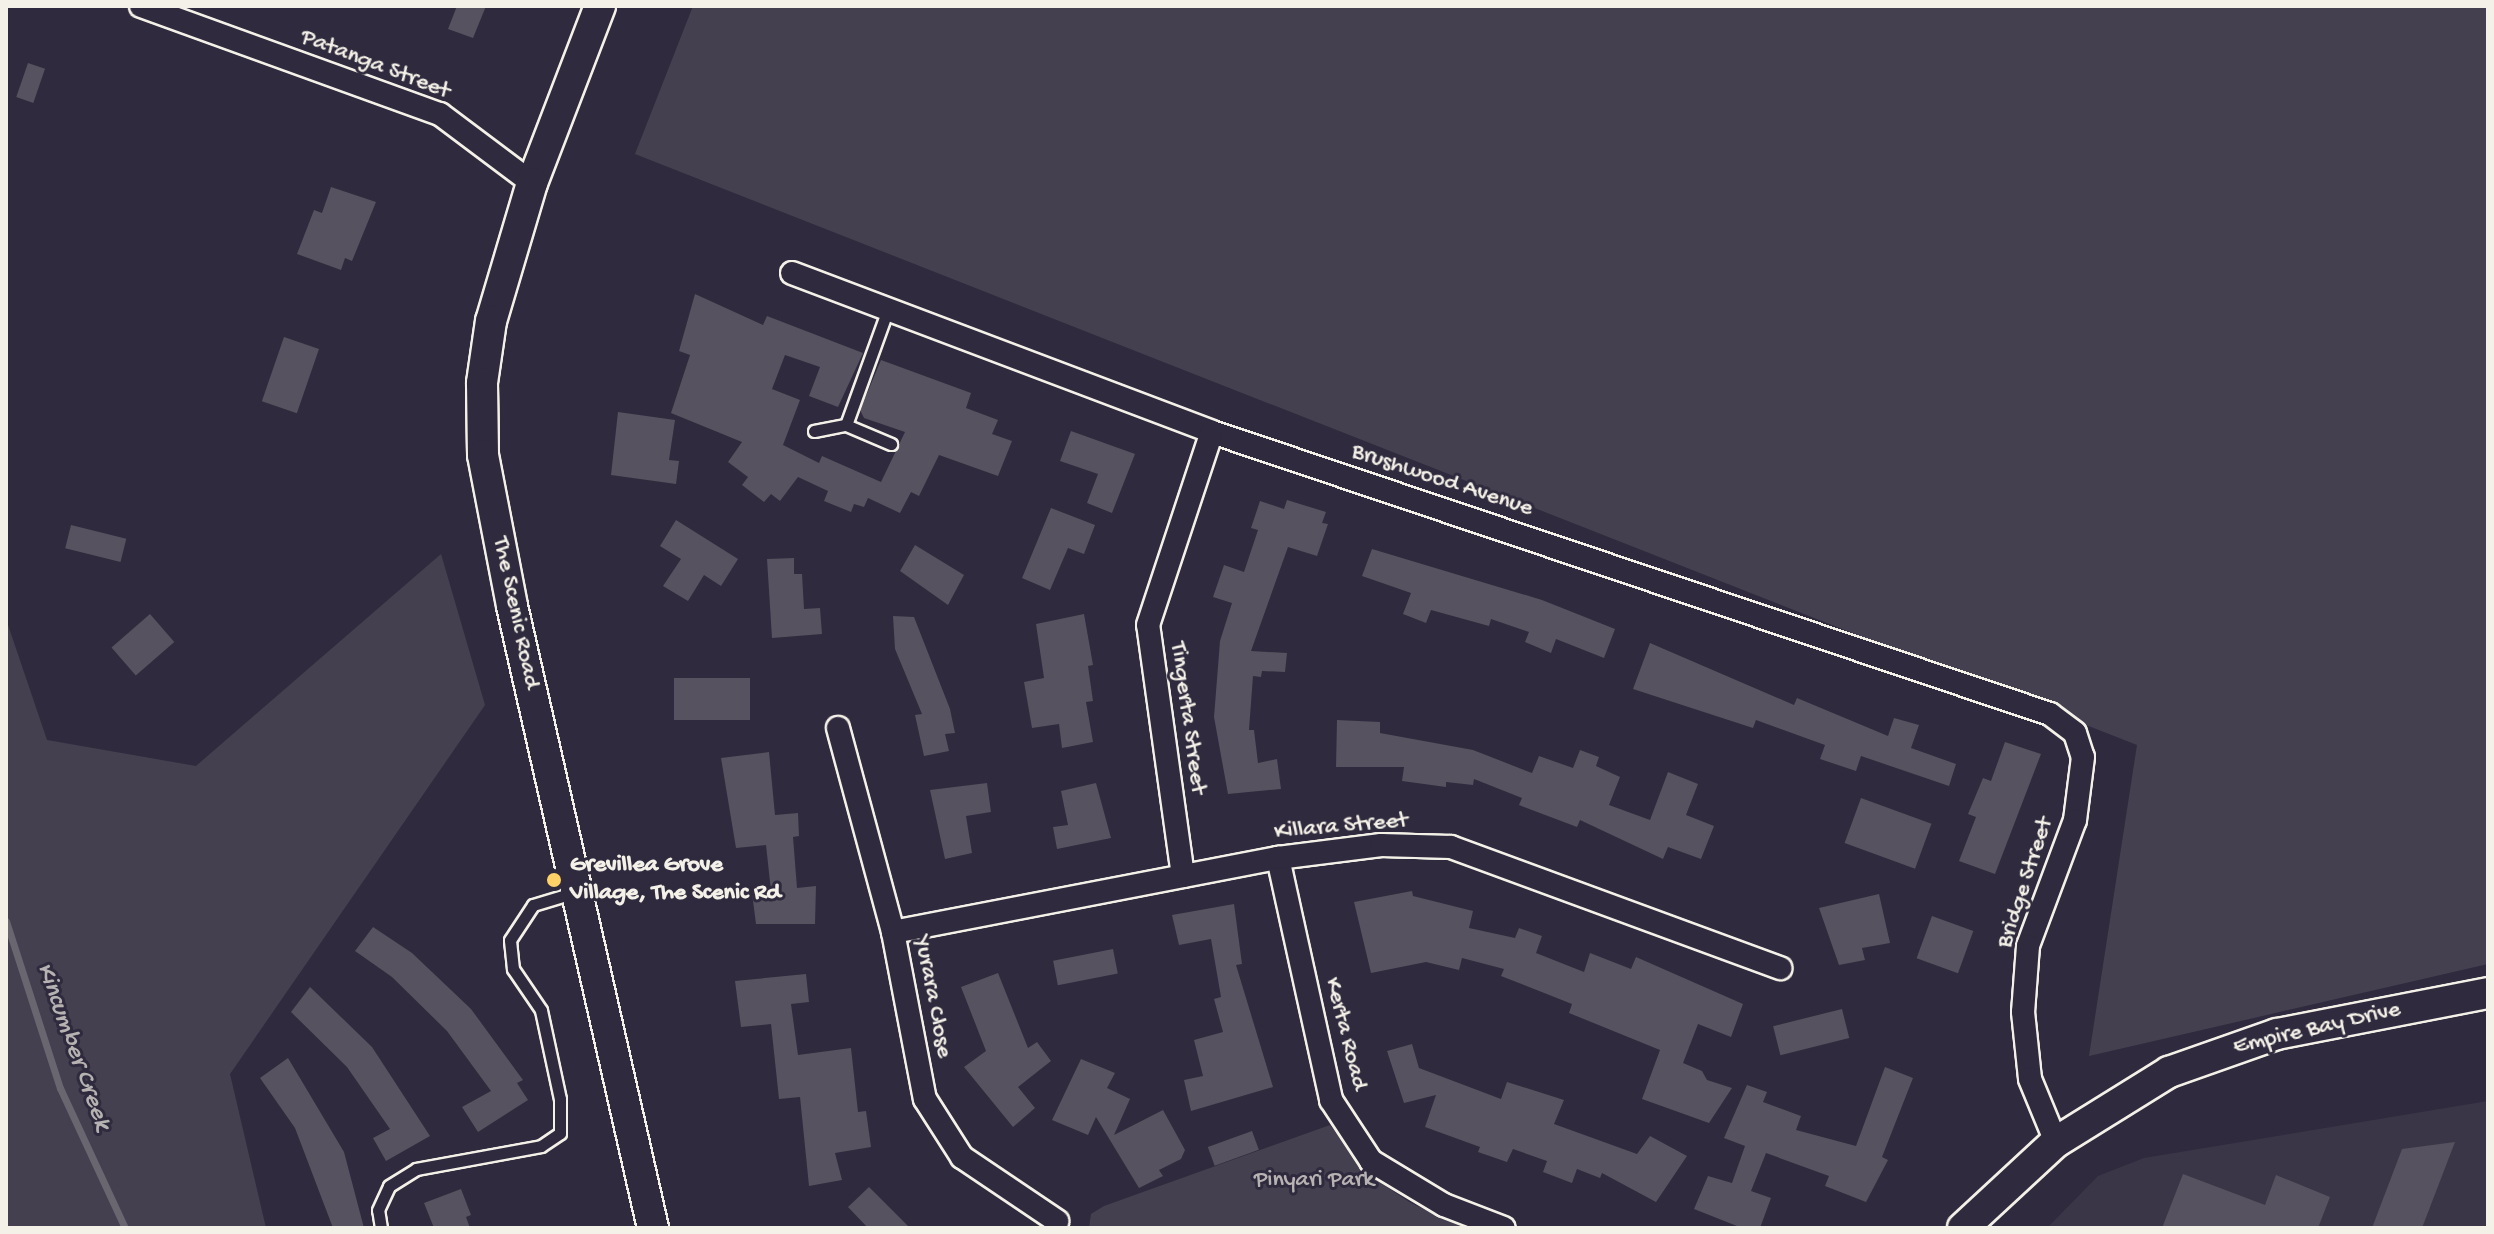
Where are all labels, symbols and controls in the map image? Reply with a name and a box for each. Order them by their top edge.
street label: Patanga Street [296,23,454,107]
street label: Brushwood Avenue [1348,438,1536,524]
street label: The Scenic Road [485,534,545,692]
street label: Tingerta Street [1162,640,1212,796]
street label: Killara Street [1273,807,1409,847]
street label: Bridge Street [1991,814,2061,952]
place label: Grevillea Grove Village, The Scenic Rd [570,852,781,908]
marker: Grevillea Grove Village, The Scenic Rd [545,871,563,889]
street label: Yurara Close [906,934,958,1060]
water label: Kincumber Creek [27,959,117,1135]
street label: Kerta Road [1317,975,1373,1093]
street label: Empire Bay Drive [2230,996,2404,1062]
park label: Pinyari Park [1254,1167,1374,1195]

